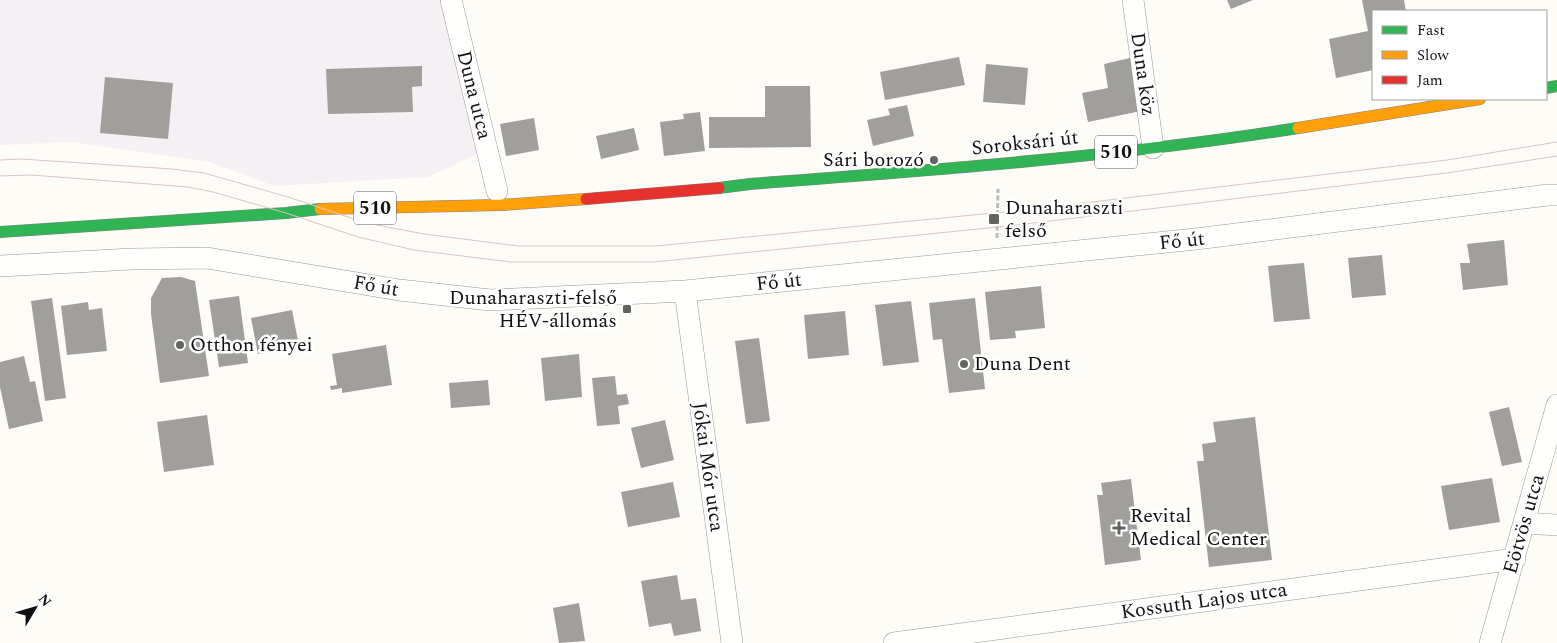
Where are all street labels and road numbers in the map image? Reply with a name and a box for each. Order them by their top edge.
street label: Duna köz [1122,30,1164,118]
street label: Duna utca [448,47,500,143]
street label: Soroksári út [970,122,1080,164]
road number: 510 [1095,136,1137,168]
road number: 510 [354,192,396,224]
street label: Fő út [1158,224,1206,258]
street label: Fő út [755,265,803,299]
street label: Fő út [351,267,401,305]
street label: Jókai Mór utca [684,400,732,534]
street label: Eötvös utca [1495,470,1553,577]
street label: Kossuth Lajos utca [1119,574,1289,628]

